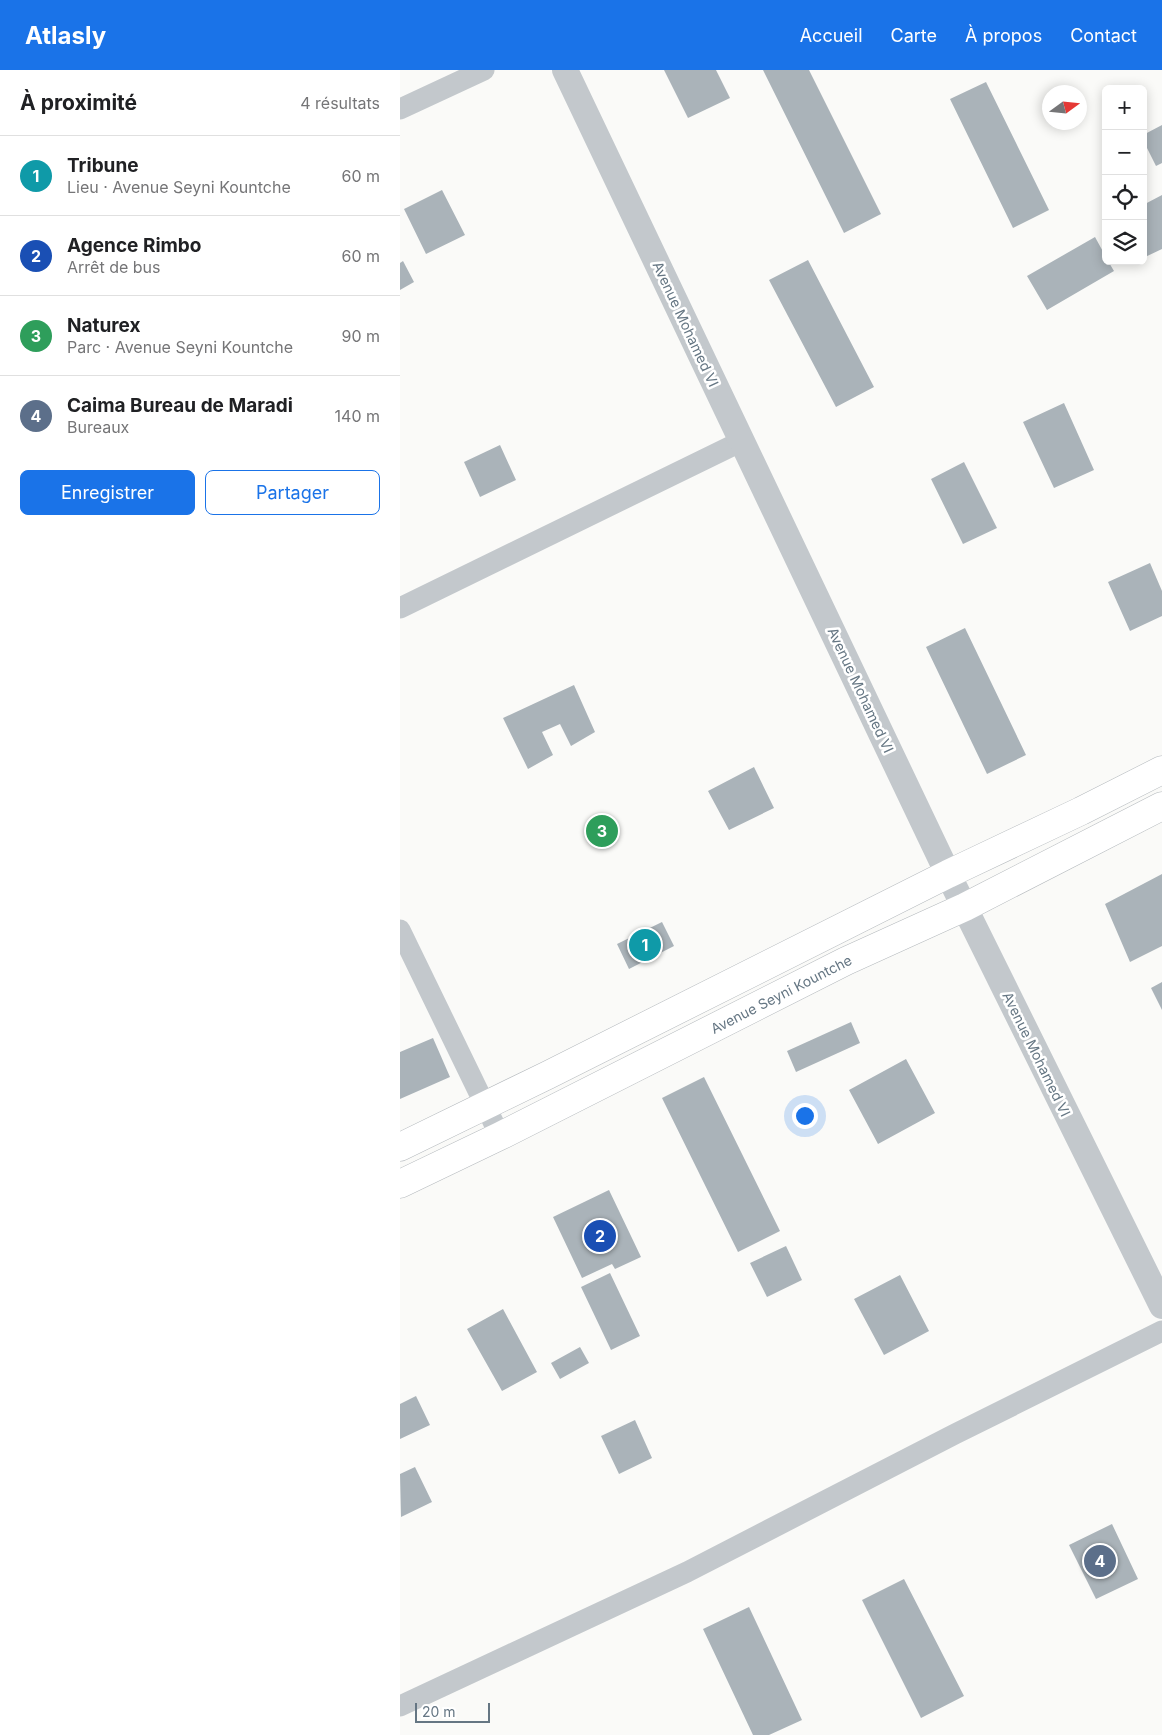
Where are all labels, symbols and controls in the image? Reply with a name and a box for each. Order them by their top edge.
text: Atlasly [25,21,106,50]
text: Accueil [800,25,863,46]
text: Carte [891,25,937,46]
text: À propos [965,25,1042,46]
text: Contact [1070,25,1137,46]
north arrow [1042,85,1087,130]
map controls [1102,85,1147,265]
button: + [1102,85,1147,130]
text: À proximité [20,90,137,115]
text: 4 résultats [300,93,380,113]
button: − [1102,130,1147,175]
text: Tribune [67,154,139,177]
text: 1 [33,166,39,186]
text: 60 m [341,166,380,186]
button: locate [1102,175,1147,220]
text: Lieu · Avenue Seyni Kountche [67,177,291,197]
button: layers [1102,220,1147,265]
text: Agence Rimbo [67,234,202,257]
text: 2 [31,246,41,266]
text: 60 m [341,246,380,266]
text: Arrêt de bus [67,257,160,277]
street label: Avenue Mohamed VI [649,258,723,390]
text: Naturex [67,314,141,337]
text: 3 [31,326,41,346]
text: 90 m [341,326,380,346]
text: Parc · Avenue Seyni Kountche [67,337,293,357]
text: Caima Bureau de Maradi [67,394,293,417]
text: 4 [31,406,41,426]
text: 140 m [335,406,380,426]
text: Bureaux [67,417,129,437]
button: Enregistrer [20,470,195,515]
button: Partager [205,470,380,515]
street label: Avenue Mohamed VI [824,624,898,756]
pin: 3 [586,812,618,850]
pin: 1 [629,926,661,964]
street label: Avenue Seyni Kountche [708,951,854,1037]
street label: Avenue Mohamed VI [999,989,1075,1119]
your location [792,1103,818,1129]
pin: 2 [584,1217,616,1255]
pin: 4 [1084,1542,1116,1580]
scale bar [415,1700,490,1723]
text: 20 m [422,1703,456,1720]

